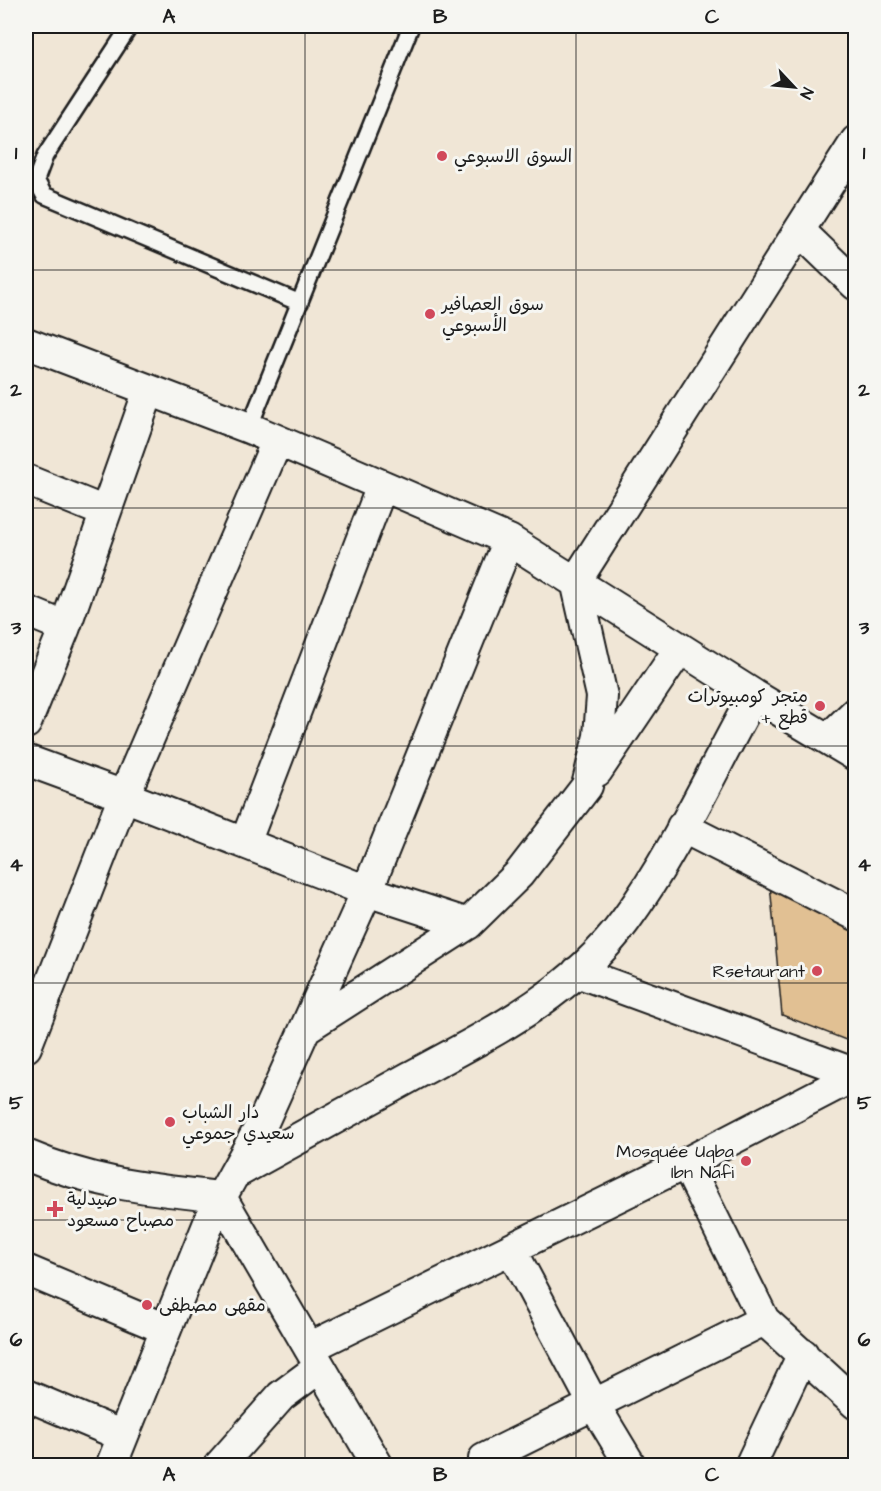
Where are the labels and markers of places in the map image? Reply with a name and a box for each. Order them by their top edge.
place label: السوق الاسبوعي [454,144,572,172]
marker: السوق الاسبوعي [435,149,449,163]
place label: سوق العصافير الأسبوعي [440,292,544,341]
marker: سوق العصافير الأسبوعي [423,307,437,321]
place label: متجر كومبيوترات + قطع [687,684,808,730]
marker: متجر كومبيوترات + قطع [813,699,827,713]
place label: Rsetaurant [712,959,806,984]
marker: Rsetaurant [810,964,824,978]
place label: دار الشباب سعيدي جموعي [182,1100,295,1149]
marker: دار الشباب سعيدي جموعي [163,1115,177,1129]
place label: Mosquée Uqba Ibn Nafi [616,1139,734,1185]
marker: Mosquée Uqba Ibn Nafi [739,1154,753,1168]
place label: صيدلية مصباح مسعود [67,1187,174,1233]
marker: صيدلية مصباح مسعود [48,1202,62,1216]
place label: مقهى مصطفى [159,1293,266,1318]
marker: مقهى مصطفى [140,1298,154,1312]

